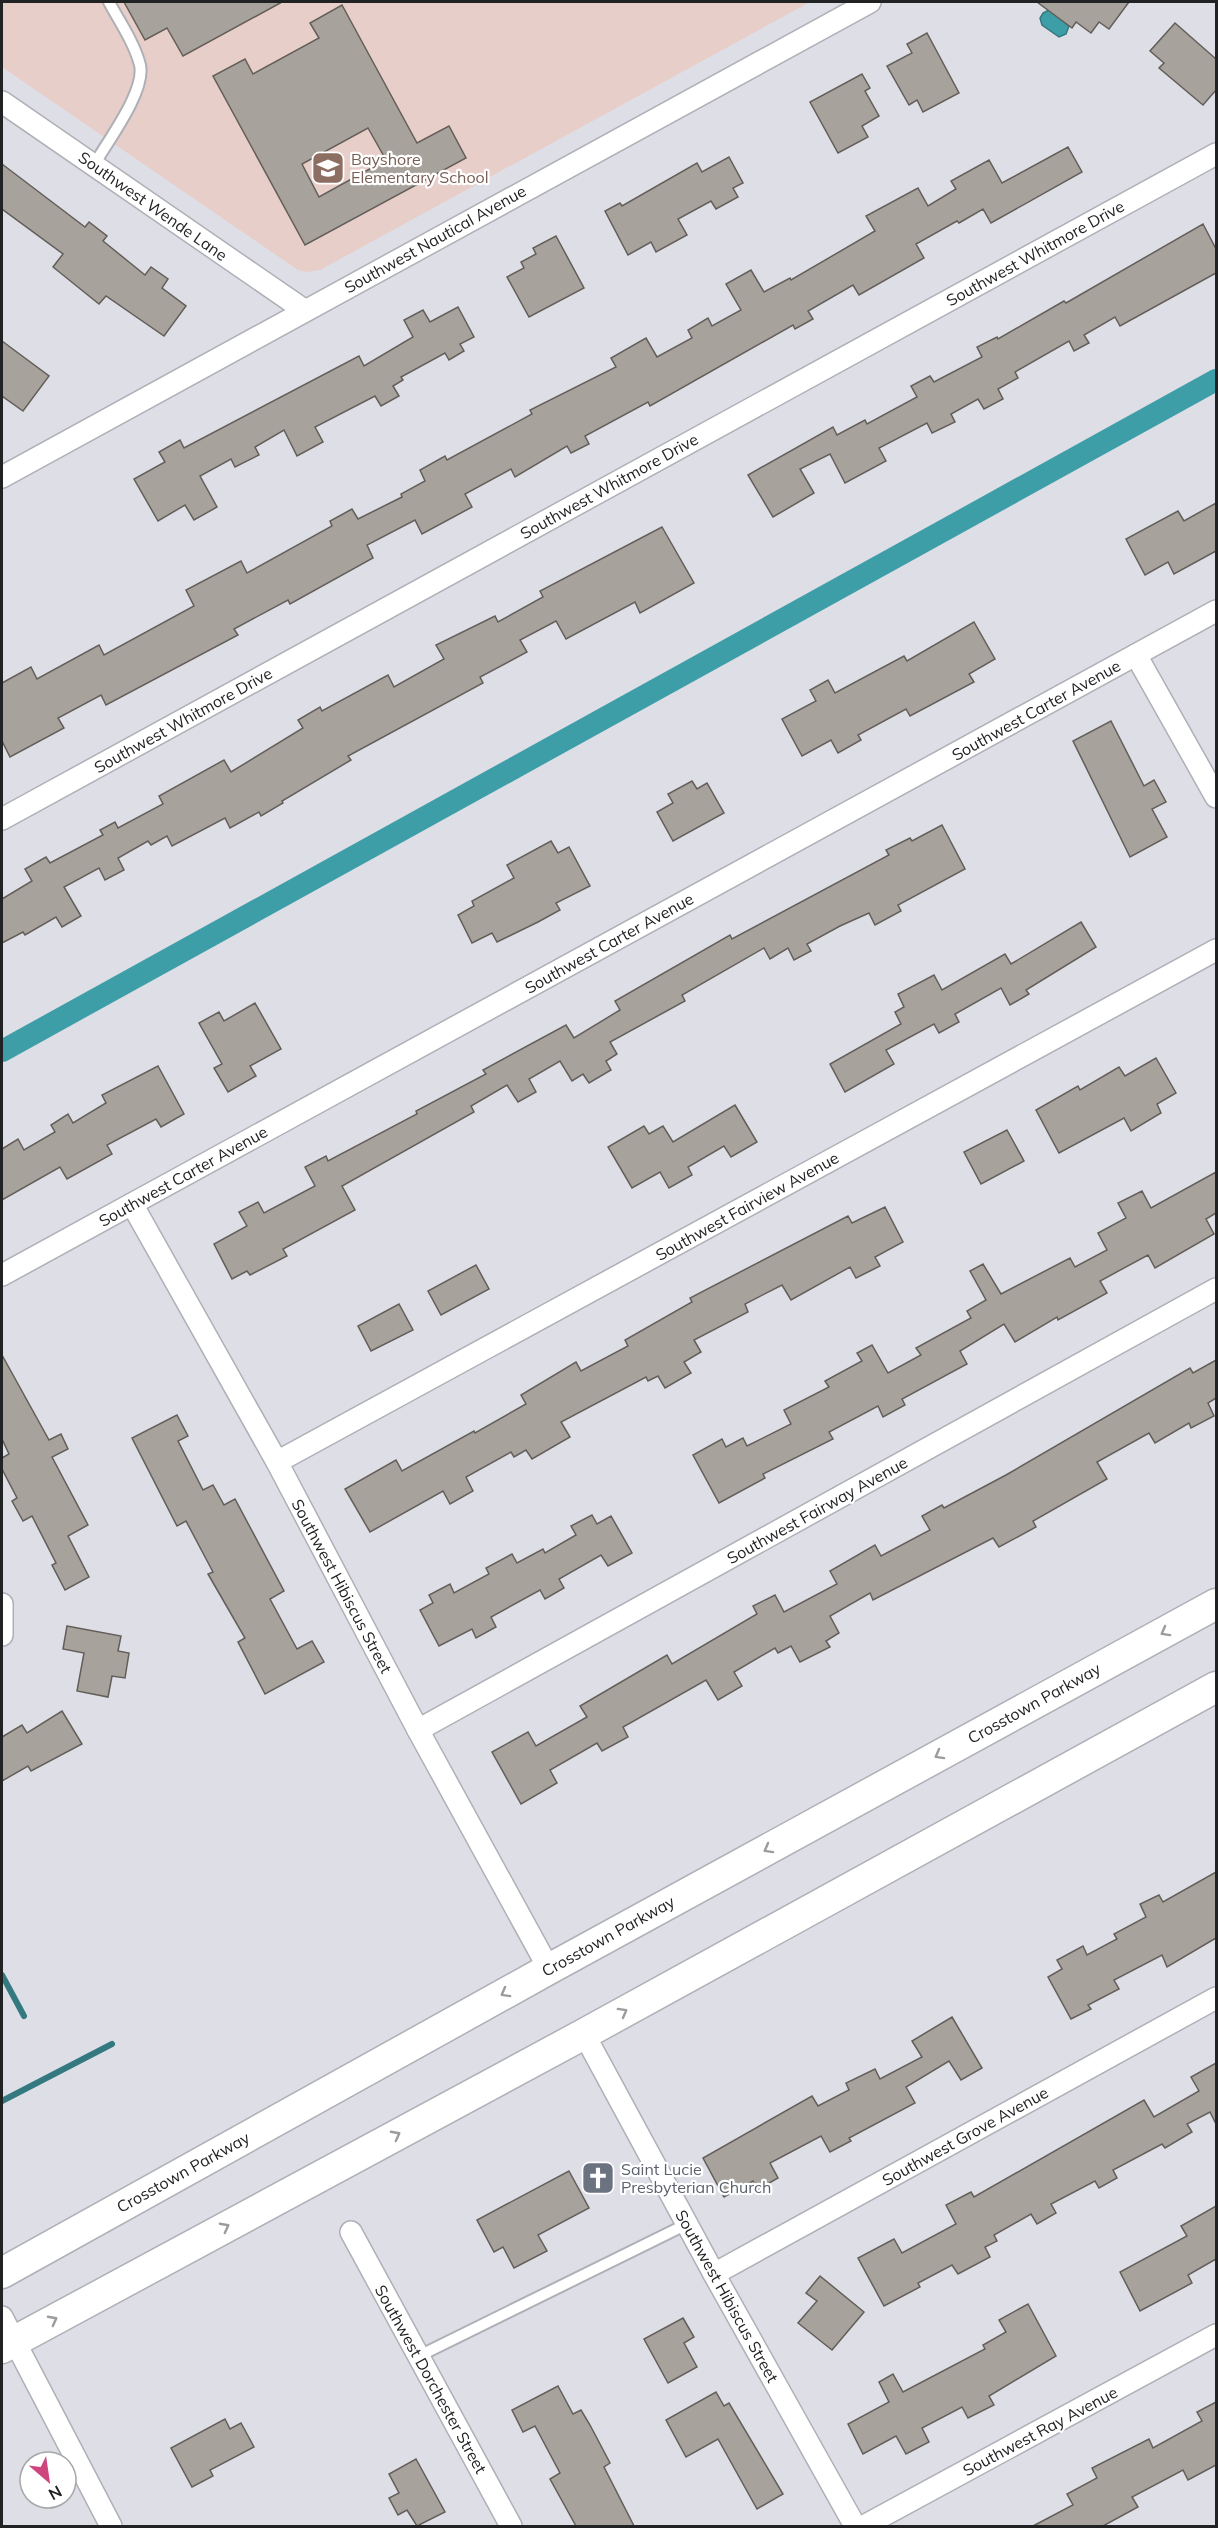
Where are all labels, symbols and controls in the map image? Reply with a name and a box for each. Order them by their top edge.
street label: Southwest Wende Lane [75,147,231,265]
place label: Bayshore Elementary School [351,149,489,187]
school or university icon: Bayshore Elementary School [310,150,346,186]
street label: Southwest Nautical Avenue [341,181,529,297]
street label: Southwest Whitmore Drive [943,196,1127,310]
street label: Southwest Whitmore Drive [517,429,701,543]
street label: Southwest Carter Avenue [948,655,1124,765]
street label: Southwest Whitmore Drive [91,663,275,777]
street label: Southwest Carter Avenue [521,888,697,998]
street label: Southwest Carter Avenue [95,1121,271,1231]
street label: Southwest Fairview Avenue [652,1147,842,1265]
street label: Southwest Fairway Avenue [723,1452,911,1568]
street label: Southwest Hibiscus Street [288,1496,397,1677]
one-way arrow [1161,1625,1171,1636]
street label: Crosstown Parkway [964,1658,1104,1748]
one-way arrow [935,1748,945,1759]
one-way arrow [763,1842,774,1853]
street label: Crosstown Parkway [538,1891,678,1981]
one-way arrow [500,1986,511,1997]
one-way arrow [617,2008,627,2019]
street label: Southwest Grove Avenue [878,2082,1052,2190]
street label: Crosstown Parkway [113,2127,253,2217]
one-way arrow [390,2131,400,2142]
place label: Saint Lucie Presbyterian Church [621,2159,771,2197]
church icon: Saint Lucie Presbyterian Church [580,2160,616,2196]
street label: Southwest Hibiscus Street [671,2206,783,2386]
one-way arrow [218,2223,229,2234]
street label: Southwest Dorchester Street [371,2281,491,2477]
one-way arrow [47,2316,57,2327]
street label: Southwest Ray Avenue [959,2382,1121,2480]
north arrow [18,2450,78,2510]
text: N [45,2481,65,2505]

